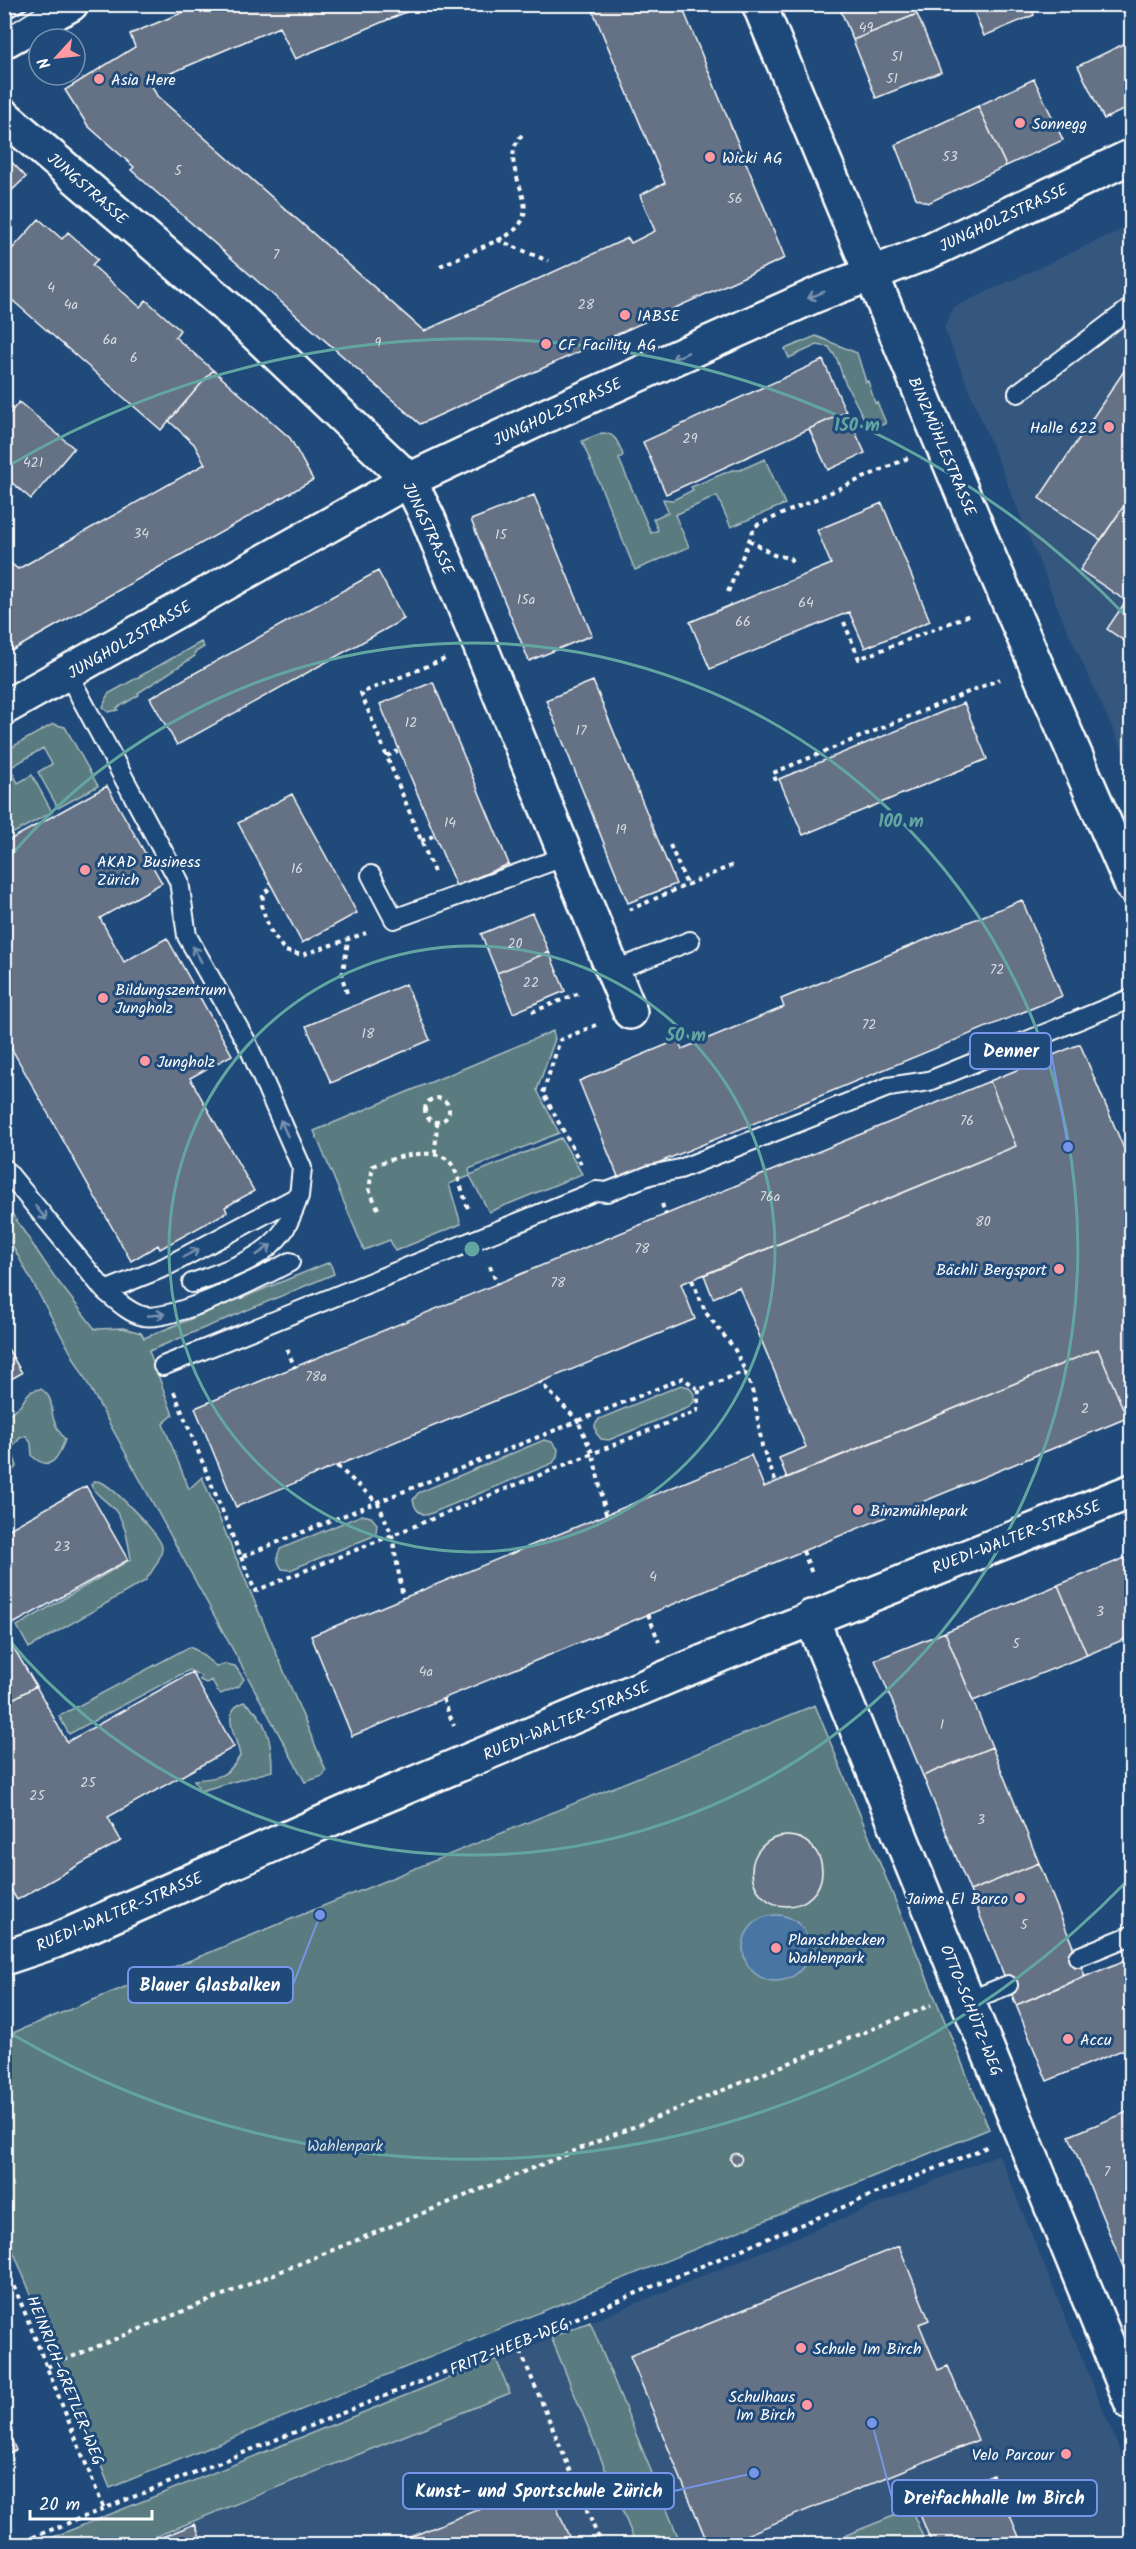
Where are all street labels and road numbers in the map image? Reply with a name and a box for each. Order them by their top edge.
street label: JUNGSTRASSE [41,147,133,232]
street label: JUNGHOLZSTRASSE [935,177,1073,259]
street label: JUNGHOLZSTRASSE [489,371,627,453]
street label: BINZMÜHLESTRASSE [901,373,983,521]
street label: JUNGSTRASSE [395,478,460,580]
street label: JUNGHOLZSTRASSE [63,594,197,686]
street label: RUEDI-WALTER-STRASSE [929,1493,1105,1581]
street label: RUEDI-WALTER-STRASSE [479,1675,654,1768]
street label: RUEDI-WALTER-STRASSE [32,1866,207,1959]
street label: OTTO-SCHÜTZ-WEG [933,1941,1008,2080]
street label: HEINRICH-GRETLER-WEG [19,2292,110,2469]
street label: FRITZ-HEEB-WEG [446,2312,573,2383]

